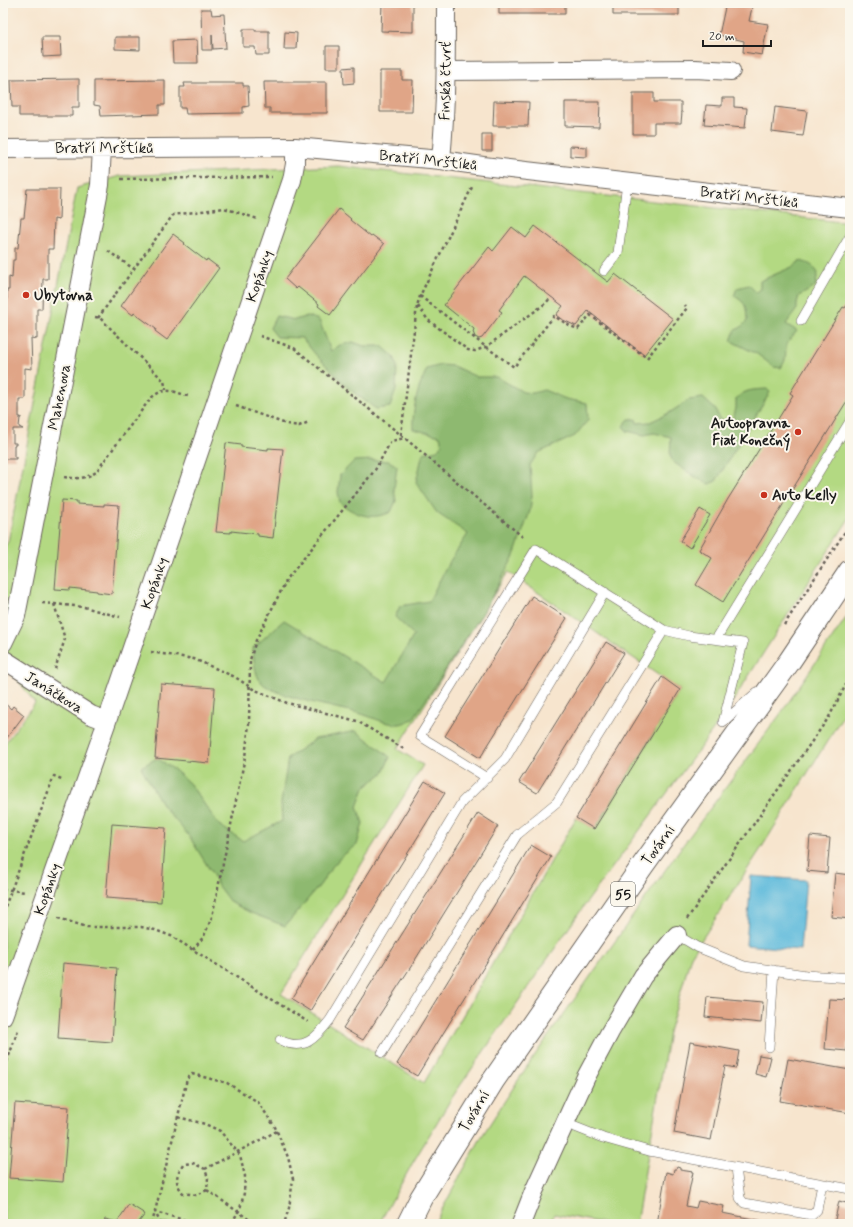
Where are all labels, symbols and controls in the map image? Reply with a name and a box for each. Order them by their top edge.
scale bar [703,22,771,48]
text: 20 m [709,29,735,45]
street label: Finská čtvrť [435,41,457,121]
street label: Bratří Mrštíků [55,139,153,159]
street label: Bratří Mrštíků [378,146,478,176]
street label: Bratří Mrštíků [699,182,799,214]
street label: Kopánky [242,248,278,305]
place label: Ubytovna [34,286,93,306]
marker: Ubytovna [21,290,31,300]
street label: Mahenova [44,362,76,432]
place label: Autoopravna Fiat Konečný [711,414,791,451]
marker: Autoopravna Fiat Konečný [793,427,803,437]
place label: Auto Kelly [772,486,837,506]
marker: Auto Kelly [759,490,769,500]
street label: Kopánky [137,555,173,612]
street label: Janáčkova [21,667,87,719]
street label: Tovární [637,821,680,870]
street label: Kopánky [30,861,66,918]
road number: 55 [611,882,635,906]
street label: Tovární [454,1087,495,1136]

